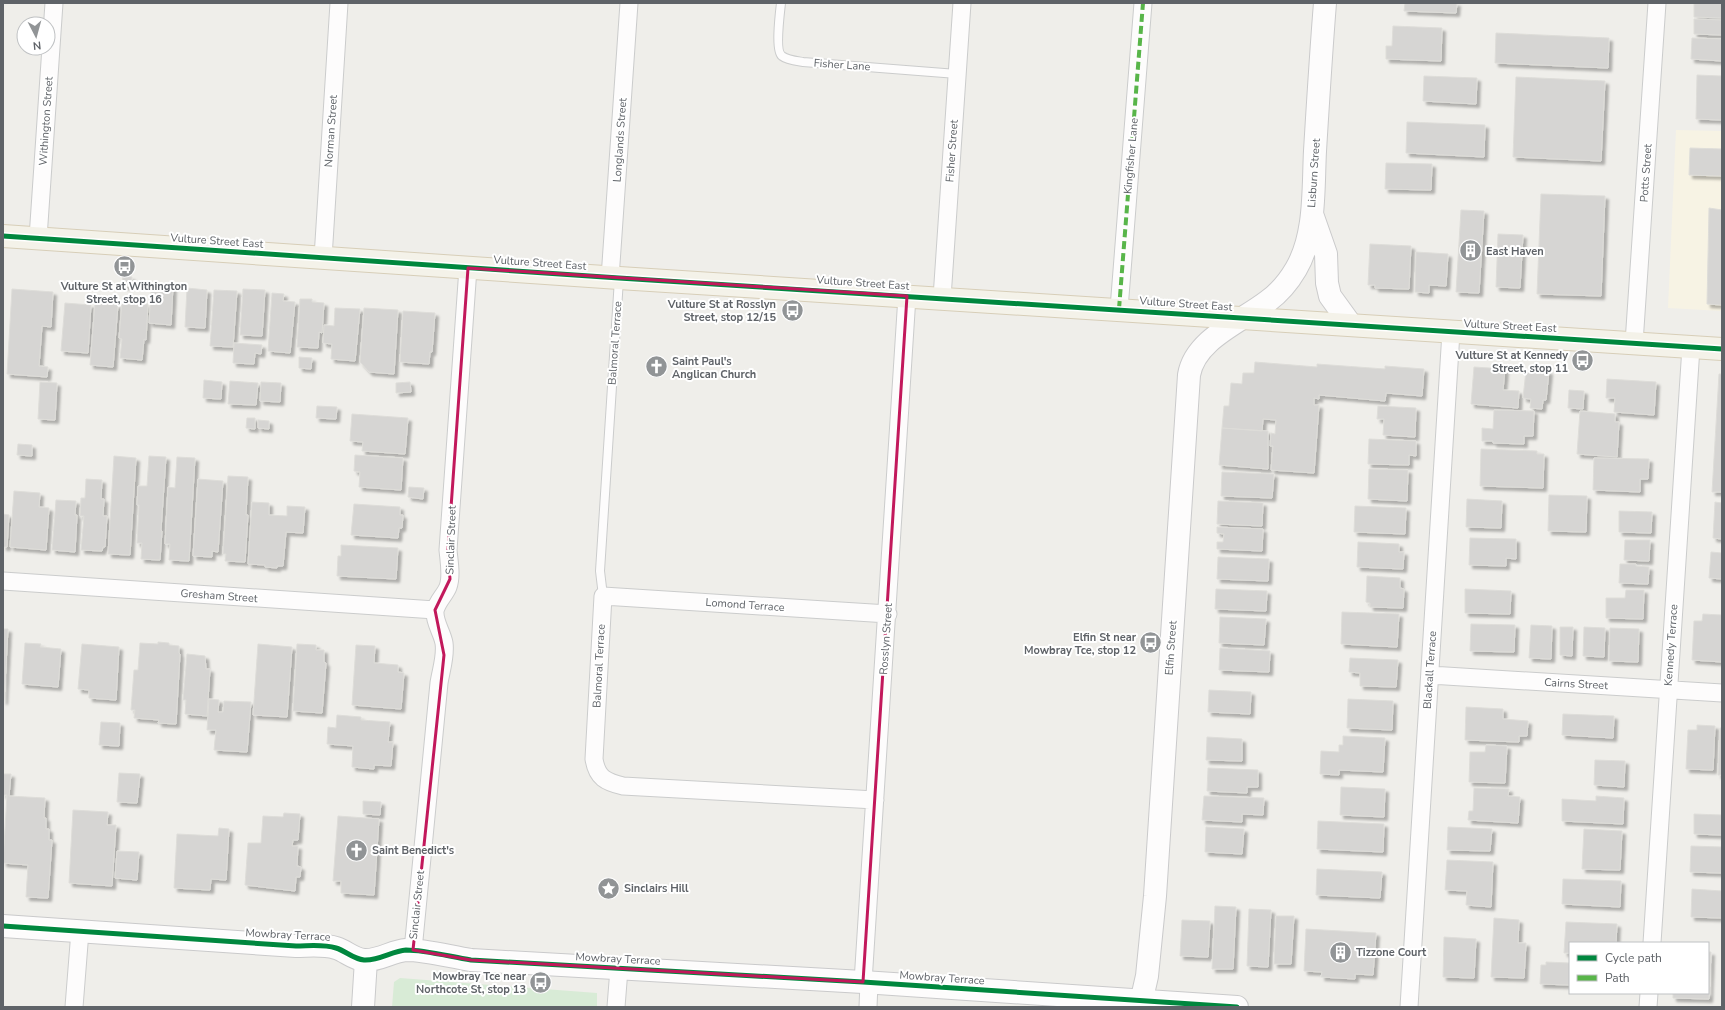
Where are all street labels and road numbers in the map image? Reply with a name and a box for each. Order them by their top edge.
street label: Fisher Lane [813,56,871,74]
street label: Withington Street [35,76,57,166]
street label: Norman Street [321,94,341,168]
street label: Longlands Street [610,97,630,183]
street label: Kingfisher Lane [1120,117,1142,195]
street label: Fisher Street [942,119,962,183]
street label: Lisburn Street [1304,138,1324,208]
street label: Potts Street [1636,143,1656,203]
street label: Vulture Street East [169,230,264,252]
street label: Vulture Street East [492,252,587,274]
street label: Vulture Street East [815,272,910,294]
street label: Vulture Street East [1138,293,1233,315]
street label: Balmoral Terrace [605,300,625,385]
street label: Vulture Street East [1462,316,1557,336]
street label: Sinclair Street [442,505,460,575]
street label: Gresham Street [180,586,258,606]
street label: Lomond Terrace [705,595,785,615]
street label: Rosslyn Street [876,603,896,675]
street label: Kennedy Terrace [1661,603,1681,686]
street label: Elfin Street [1162,620,1180,676]
street label: Balmoral Terrace [589,624,609,708]
street label: Blackall Terrace [1420,630,1440,710]
street label: Cairns Street [1544,675,1608,693]
street label: Sinclair Street [406,870,428,940]
street label: Mowbray Terrace [245,925,331,945]
street label: Mowbray Terrace [575,949,661,969]
street label: Mowbray Terrace [899,968,985,988]

